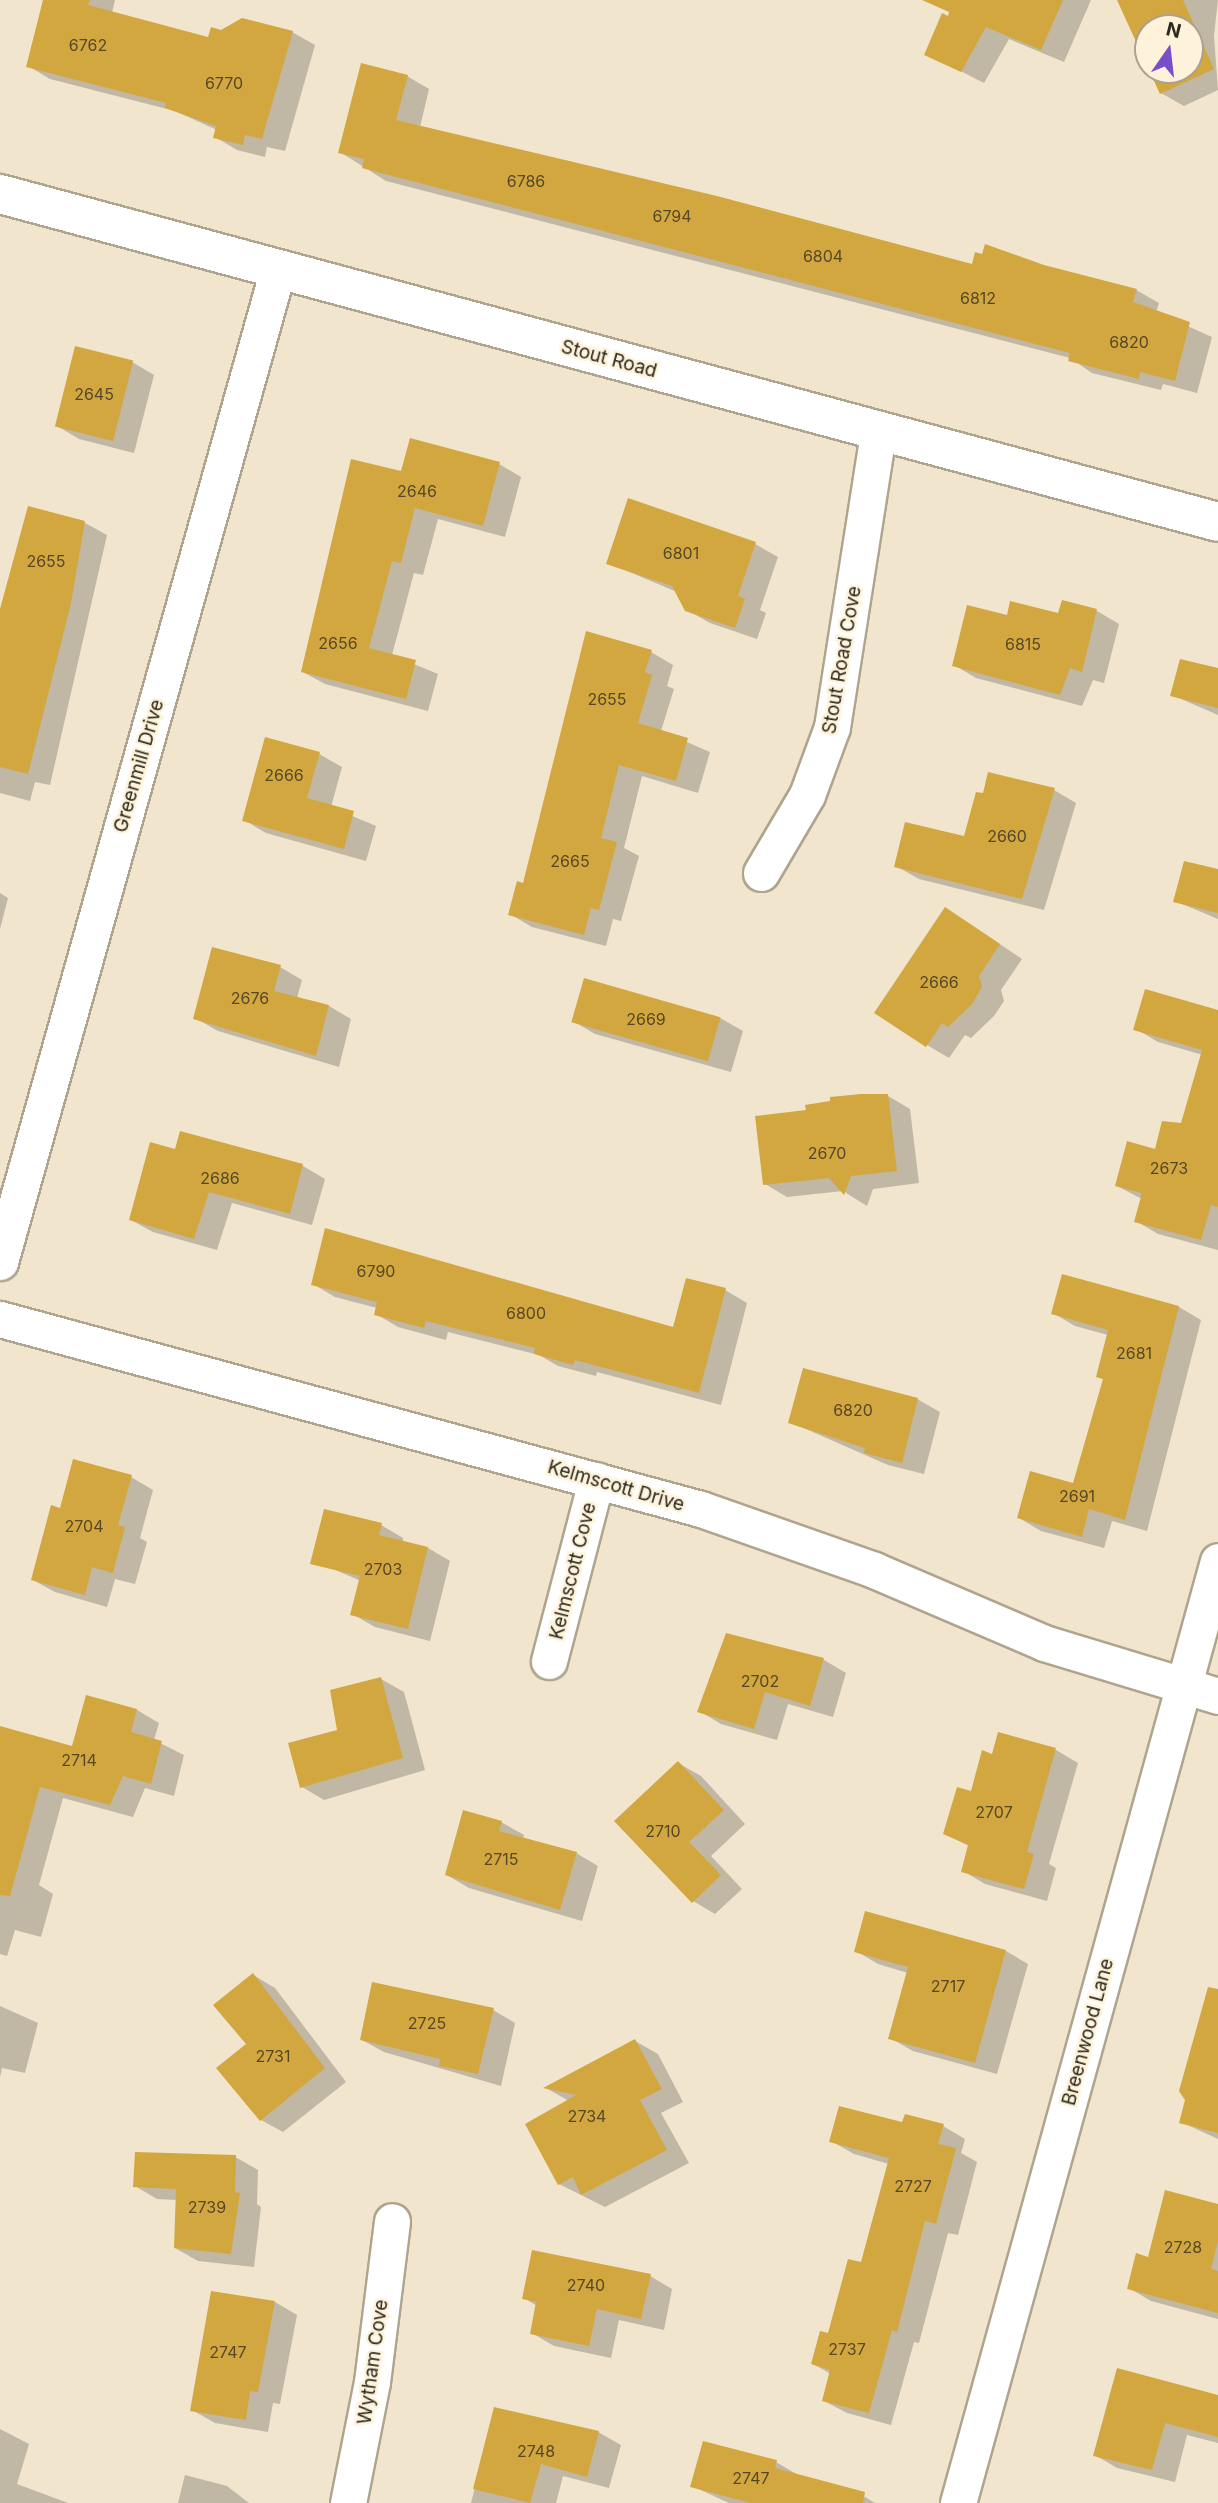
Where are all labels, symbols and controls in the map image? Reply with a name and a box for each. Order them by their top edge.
north arrow [1134,14,1204,84]
text: N [1164,17,1184,43]
house number: 6762 [69,35,107,55]
house number: 6770 [205,73,243,93]
house number: 6786 [507,171,545,191]
house number: 6794 [652,206,692,226]
house number: 6804 [803,246,843,266]
house number: 6812 [960,288,996,308]
house number: 6820 [1109,332,1149,352]
street label: Stout Road [559,335,659,383]
house number: 2645 [74,384,114,404]
house number: 2646 [397,481,437,501]
house number: 6801 [663,543,699,563]
house number: 2655 [26,551,66,571]
street label: Stout Road Cove [818,584,866,736]
house number: 2656 [318,633,358,653]
house number: 6815 [1005,634,1041,654]
house number: 2655 [587,689,627,709]
street label: Greenmill Drive [109,697,169,835]
house number: 2666 [264,765,304,785]
house number: 2660 [987,826,1027,846]
house number: 2665 [550,851,590,871]
house number: 2666 [919,972,959,992]
house number: 2676 [231,988,269,1008]
house number: 2669 [626,1009,666,1029]
house number: 2670 [808,1143,846,1163]
house number: 2673 [1150,1158,1188,1178]
house number: 2686 [200,1168,240,1188]
house number: 6790 [357,1261,395,1281]
house number: 6800 [506,1303,546,1323]
house number: 2681 [1116,1343,1152,1363]
house number: 6820 [833,1400,873,1420]
street label: Kelmscott Drive [545,1456,687,1516]
house number: 2691 [1059,1486,1095,1506]
street label: Kelmscott Cove [545,1500,601,1642]
house number: 2704 [65,1516,103,1536]
house number: 2703 [364,1559,402,1579]
house number: 2702 [741,1671,779,1691]
house number: 2714 [61,1750,97,1770]
house number: 2707 [975,1802,1013,1822]
house number: 2710 [645,1821,681,1841]
house number: 2715 [483,1849,519,1869]
street label: Breenwood Lane [1057,1956,1119,2108]
house number: 2717 [931,1976,965,1996]
house number: 2725 [408,2013,446,2033]
house number: 2731 [256,2046,290,2066]
house number: 2734 [568,2106,606,2126]
house number: 2727 [894,2176,932,2196]
house number: 2739 [188,2197,226,2217]
house number: 2728 [1164,2237,1202,2257]
house number: 2740 [567,2275,605,2295]
street label: Wytham Cove [353,2298,393,2426]
house number: 2737 [828,2339,866,2359]
house number: 2747 [209,2342,247,2362]
house number: 2748 [517,2441,555,2461]
house number: 2747 [732,2468,770,2488]

